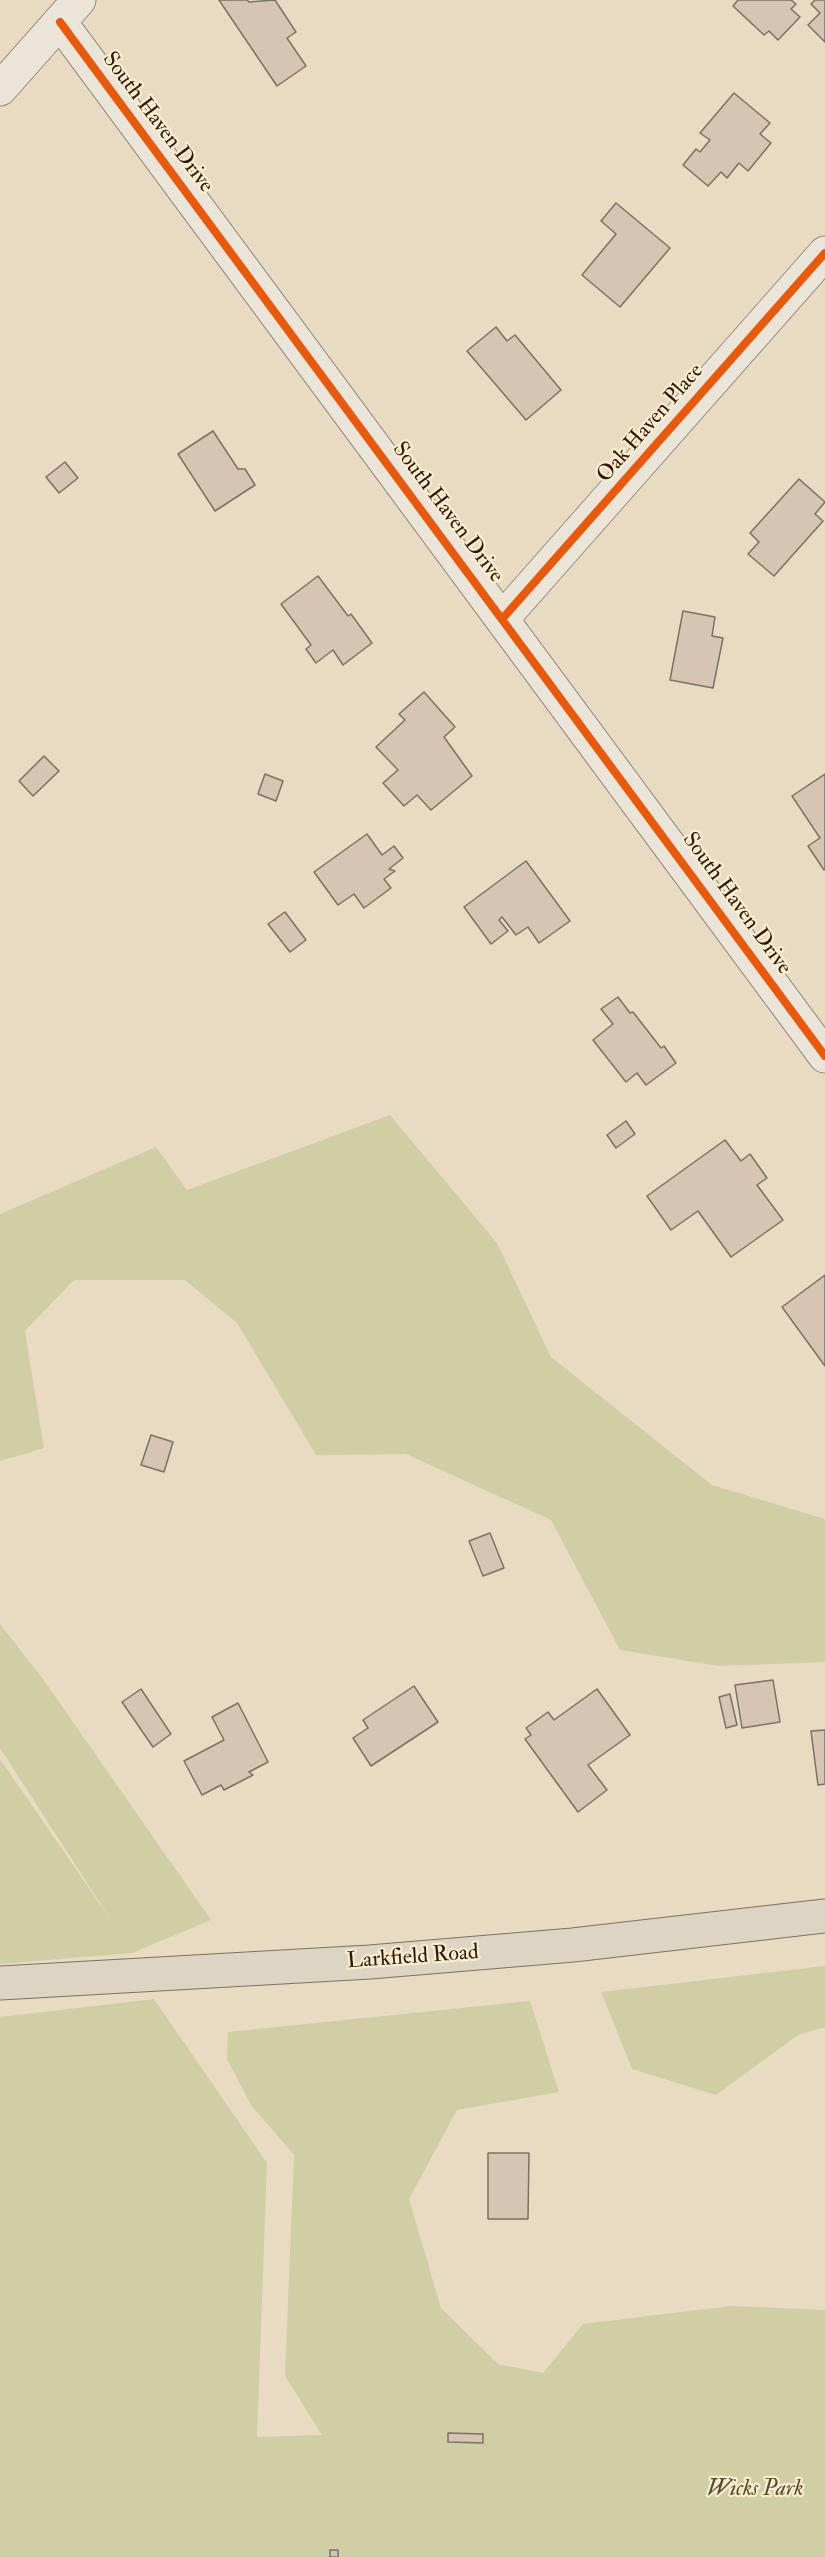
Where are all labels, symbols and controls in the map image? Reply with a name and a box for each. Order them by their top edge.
street label: South Haven Drive [96,48,218,198]
street label: Oak Haven Place [592,359,710,489]
street label: South Haven Drive [386,438,508,588]
street label: South Haven Drive [676,828,796,980]
street label: Larkfield Road [346,1940,480,1976]
park label: Wicks Park [707,2477,803,2503]

